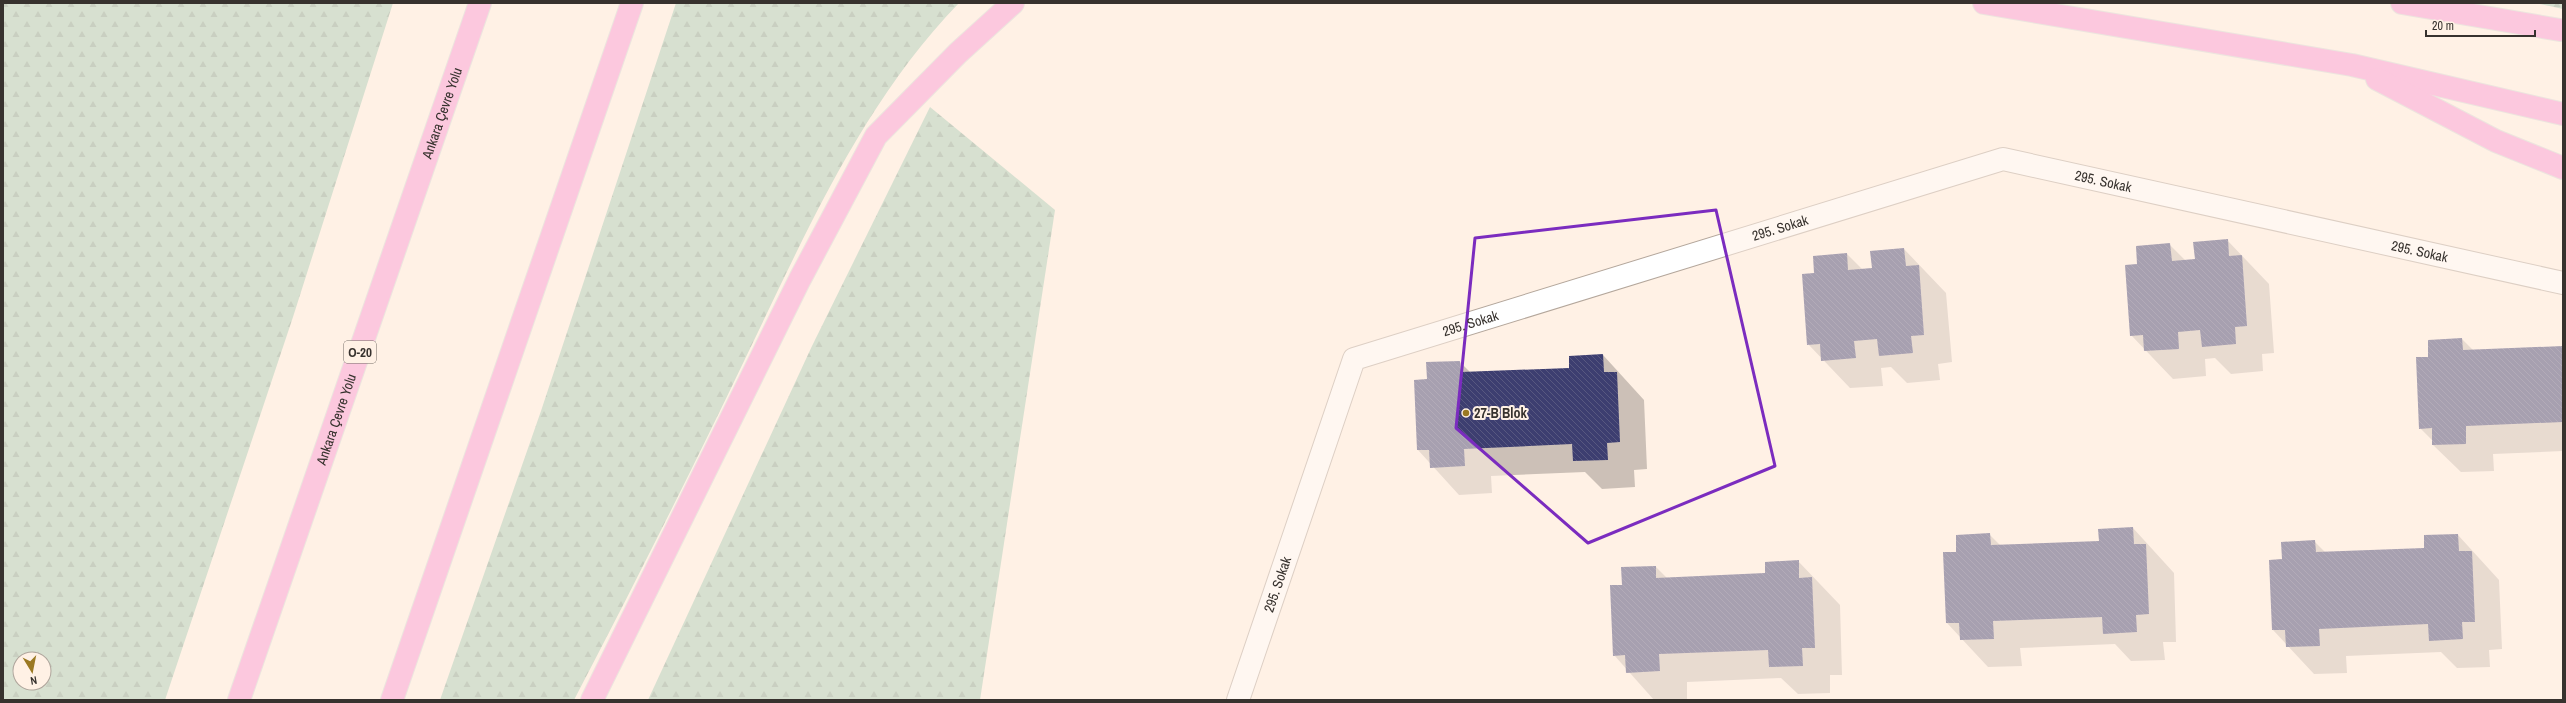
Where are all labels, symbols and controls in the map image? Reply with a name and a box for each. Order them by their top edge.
scale bar [2426,12,2535,38]
text: 20 m [2432,18,2454,34]
street label: Ankara Çevre Yolu [418,65,466,162]
street label: 295. Sokak [2073,166,2134,196]
street label: 295. Sokak [1750,211,1810,245]
street label: 295. Sokak [2390,236,2450,266]
street label: 295. Sokak [1440,306,1501,340]
road number: O-20 [344,341,376,363]
street label: Ankara Çevre Yolu [312,371,360,468]
place label: 27-B Blok [1474,404,1528,422]
marker: 27-B Blok [1461,408,1471,418]
street label: 295. Sokak [1260,554,1295,615]
north arrow [12,651,52,691]
text: N [29,673,38,688]

